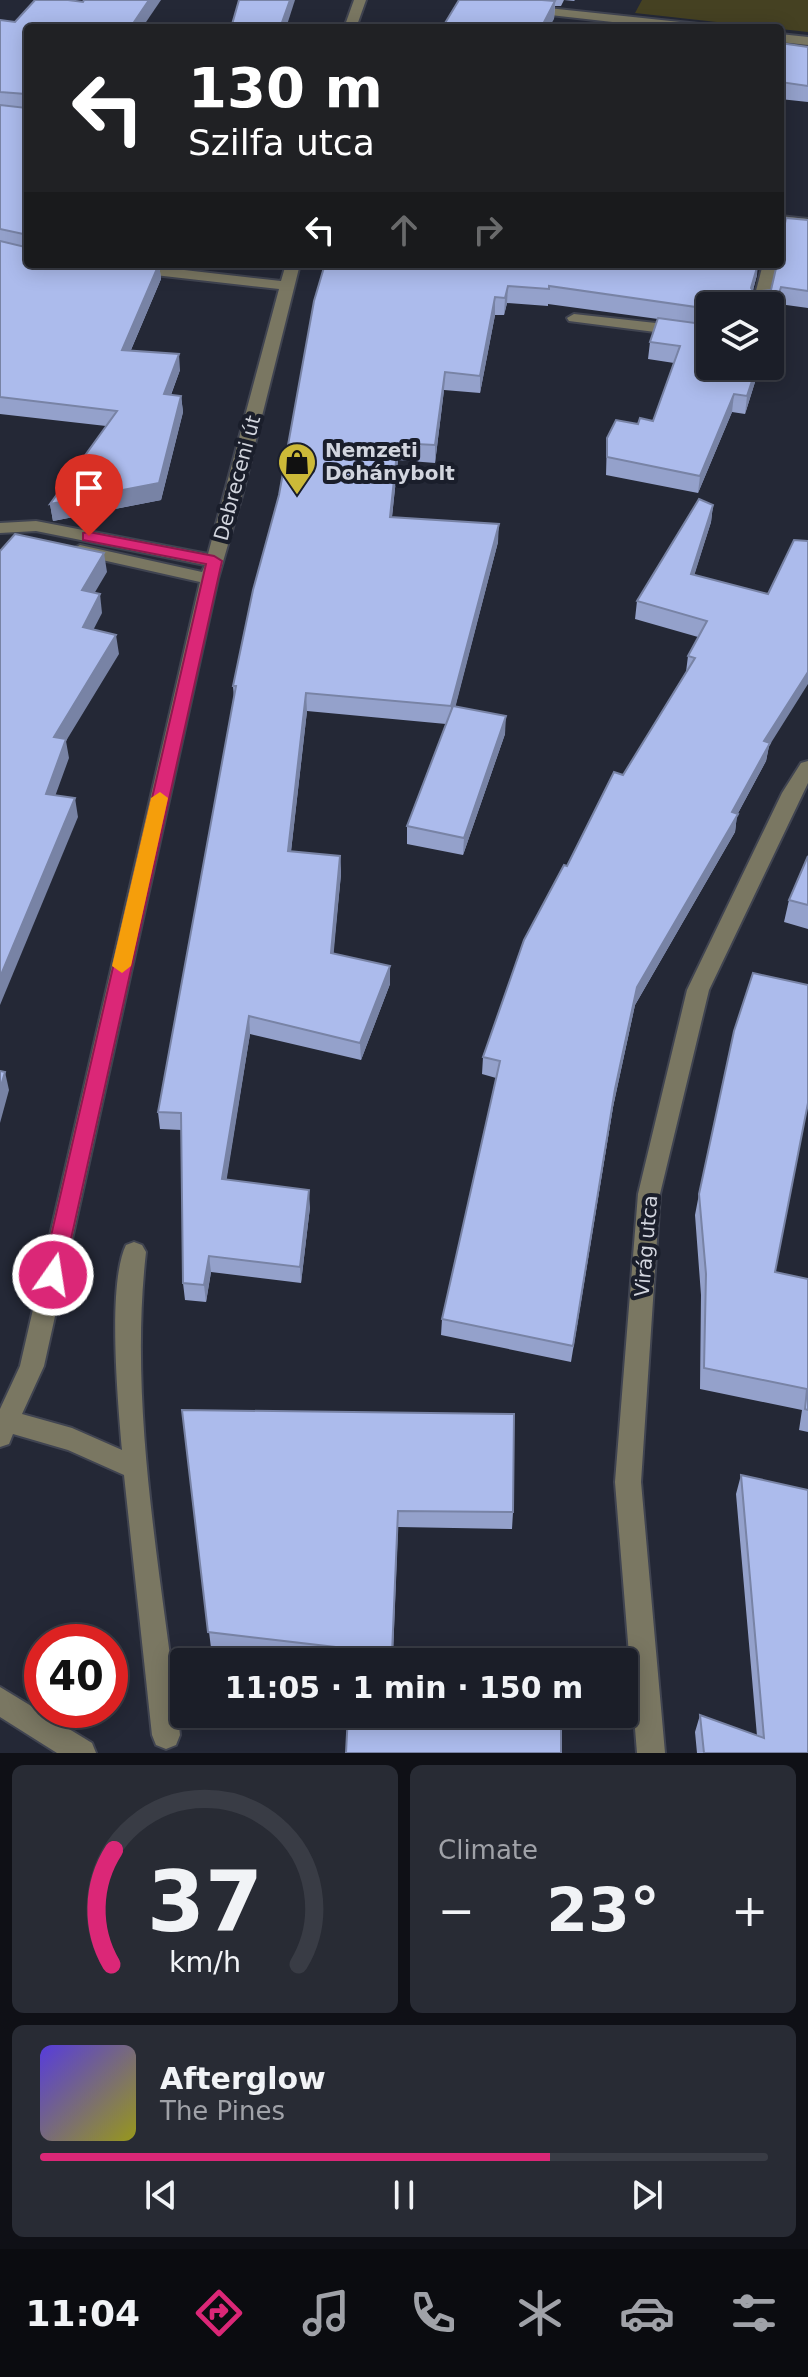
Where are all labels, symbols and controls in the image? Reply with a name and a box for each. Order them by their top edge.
text: 130 m [188,55,383,120]
icon: left [56,56,160,160]
text: Szilfa utca [188,122,375,163]
icon: left [298,208,342,252]
icon: ahead [382,208,426,252]
icon: right [466,208,510,252]
map controls [696,292,784,380]
button: layers [696,292,784,380]
street label: Debreceni út [209,412,265,543]
place label: Nemzeti Dohánybolt [325,438,455,485]
shop icon: Nemzeti Dohánybolt [276,441,318,496]
pin [55,454,123,536]
icon: arrive [67,466,111,510]
street label: Virág utca [630,1194,662,1298]
position arrow [11,1233,95,1317]
speed limit sign: 40 [24,1624,128,1728]
text: 11:05 · 1 min · 150 m [225,1670,583,1705]
text: Climate [438,1835,538,1865]
text: 37 [147,1854,263,1951]
text: 23° [546,1875,660,1945]
text: − [438,1885,475,1936]
text: + [731,1885,768,1936]
text: km/h [169,1945,241,1979]
text: Afterglow [160,2061,326,2096]
text: The Pines [160,2096,285,2126]
icon: previous [139,2173,183,2217]
icon: pause [382,2173,426,2217]
icon: next [625,2173,669,2217]
icon: directions [191,2285,247,2341]
icon: music [298,2285,354,2341]
icon: phone [405,2285,461,2341]
icon: climate [512,2285,568,2341]
icon: car [619,2285,675,2341]
icon: filters [726,2285,782,2341]
text: 11:04 [26,2293,140,2334]

